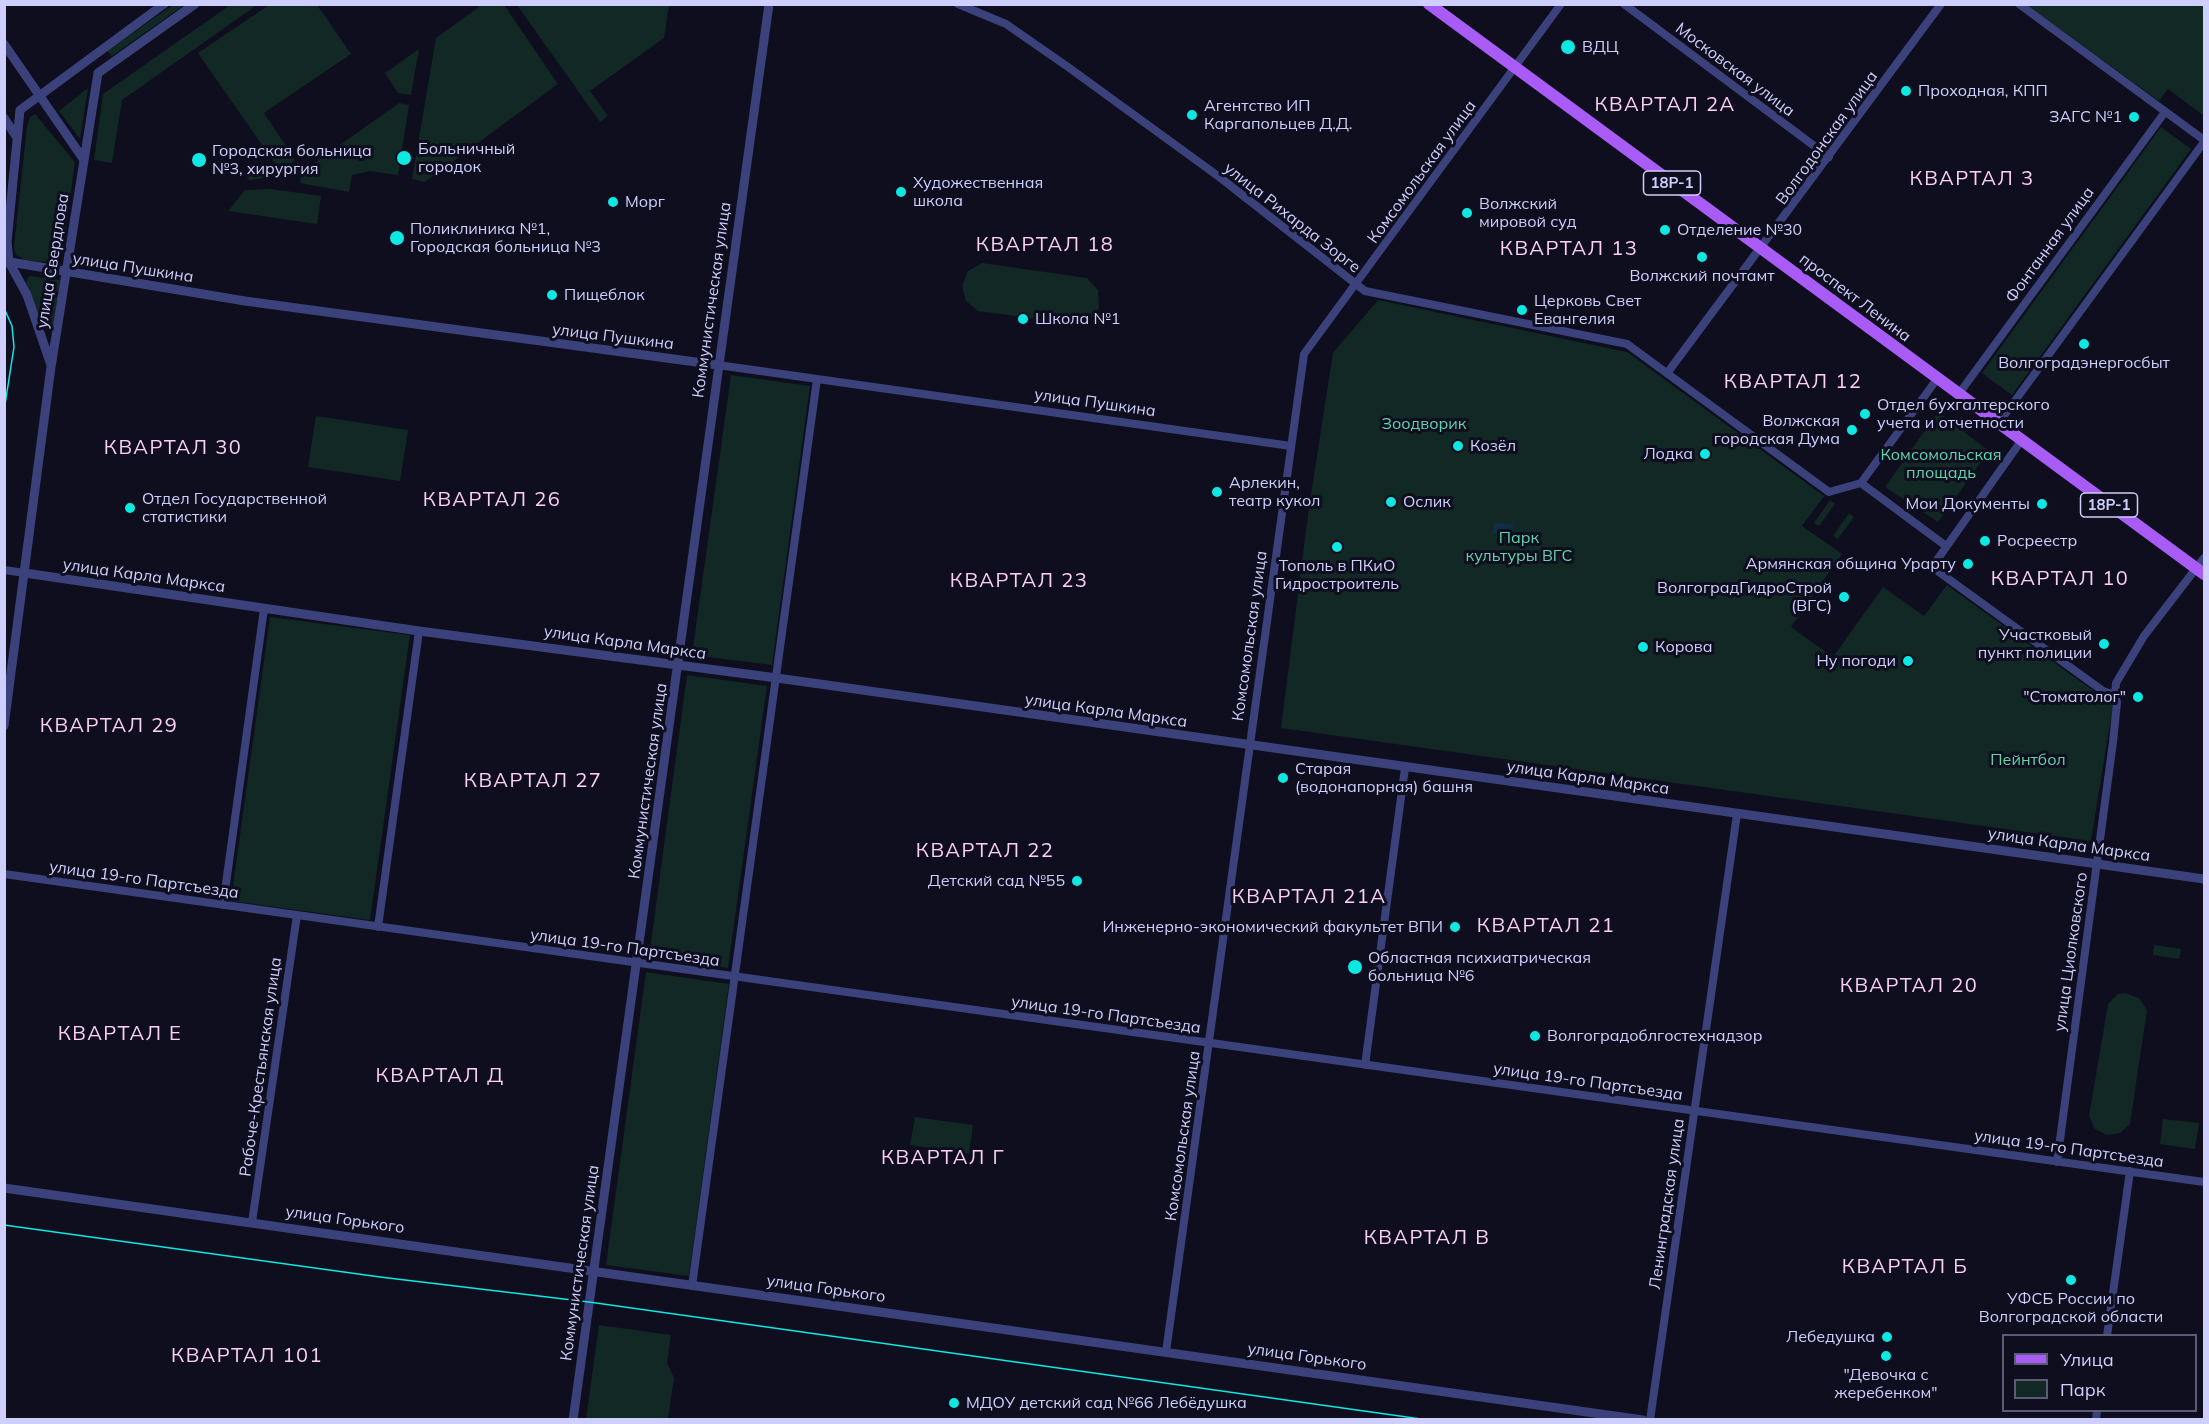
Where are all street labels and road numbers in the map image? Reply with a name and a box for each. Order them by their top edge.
street label: Московская улица [1672,19,1798,121]
street label: Волгодонская улица [1772,67,1882,209]
street label: Комсомольская улица [1364,97,1480,247]
street label: улица Рихарда Зорге [1220,159,1364,277]
road number: 18Р-1 [1644,171,1700,195]
street label: Фонтанная улица [2002,183,2098,307]
street label: улица Свердлова [33,192,73,330]
street label: Коммунистическая улица [689,201,735,399]
street label: улица Пушкина [71,249,195,287]
street label: проспект Ленина [1795,250,1915,346]
street label: улица Пушкина [551,320,675,354]
street label: улица Пушкина [1033,385,1157,421]
road number: 18Р-1 [2080,493,2138,517]
street label: Комсомольская улица [1229,550,1271,722]
street label: улица Карла Маркса [62,555,226,597]
street label: улица Карла Маркса [543,622,707,664]
street label: Коммунистическая улица [625,682,671,880]
street label: улица Карла Маркса [1024,690,1188,732]
street label: улица Карла Маркса [1506,757,1670,799]
street label: улица Карла Маркса [1987,824,2151,866]
street label: улица 19-го Партсъезда [48,857,240,903]
street label: улица Циолковского [2050,871,2092,1033]
street label: улица 19-го Партсъезда [529,925,721,971]
street label: Рабоче-Крестьянская улица [236,956,286,1178]
street label: улица 19-го Партсъезда [1010,992,1202,1038]
street label: Комсомольская улица [1162,1050,1204,1222]
street label: улица 19-го Партсъезда [1492,1059,1684,1105]
street label: Ленинградская улица [1646,1117,1688,1291]
street label: улица 19-го Партсъезда [1973,1126,2165,1172]
street label: Коммунистическая улица [557,1164,603,1362]
street label: улица Горького [284,1202,406,1238]
street label: улица Горького [765,1271,887,1307]
street label: улица Горького [1246,1339,1368,1375]

